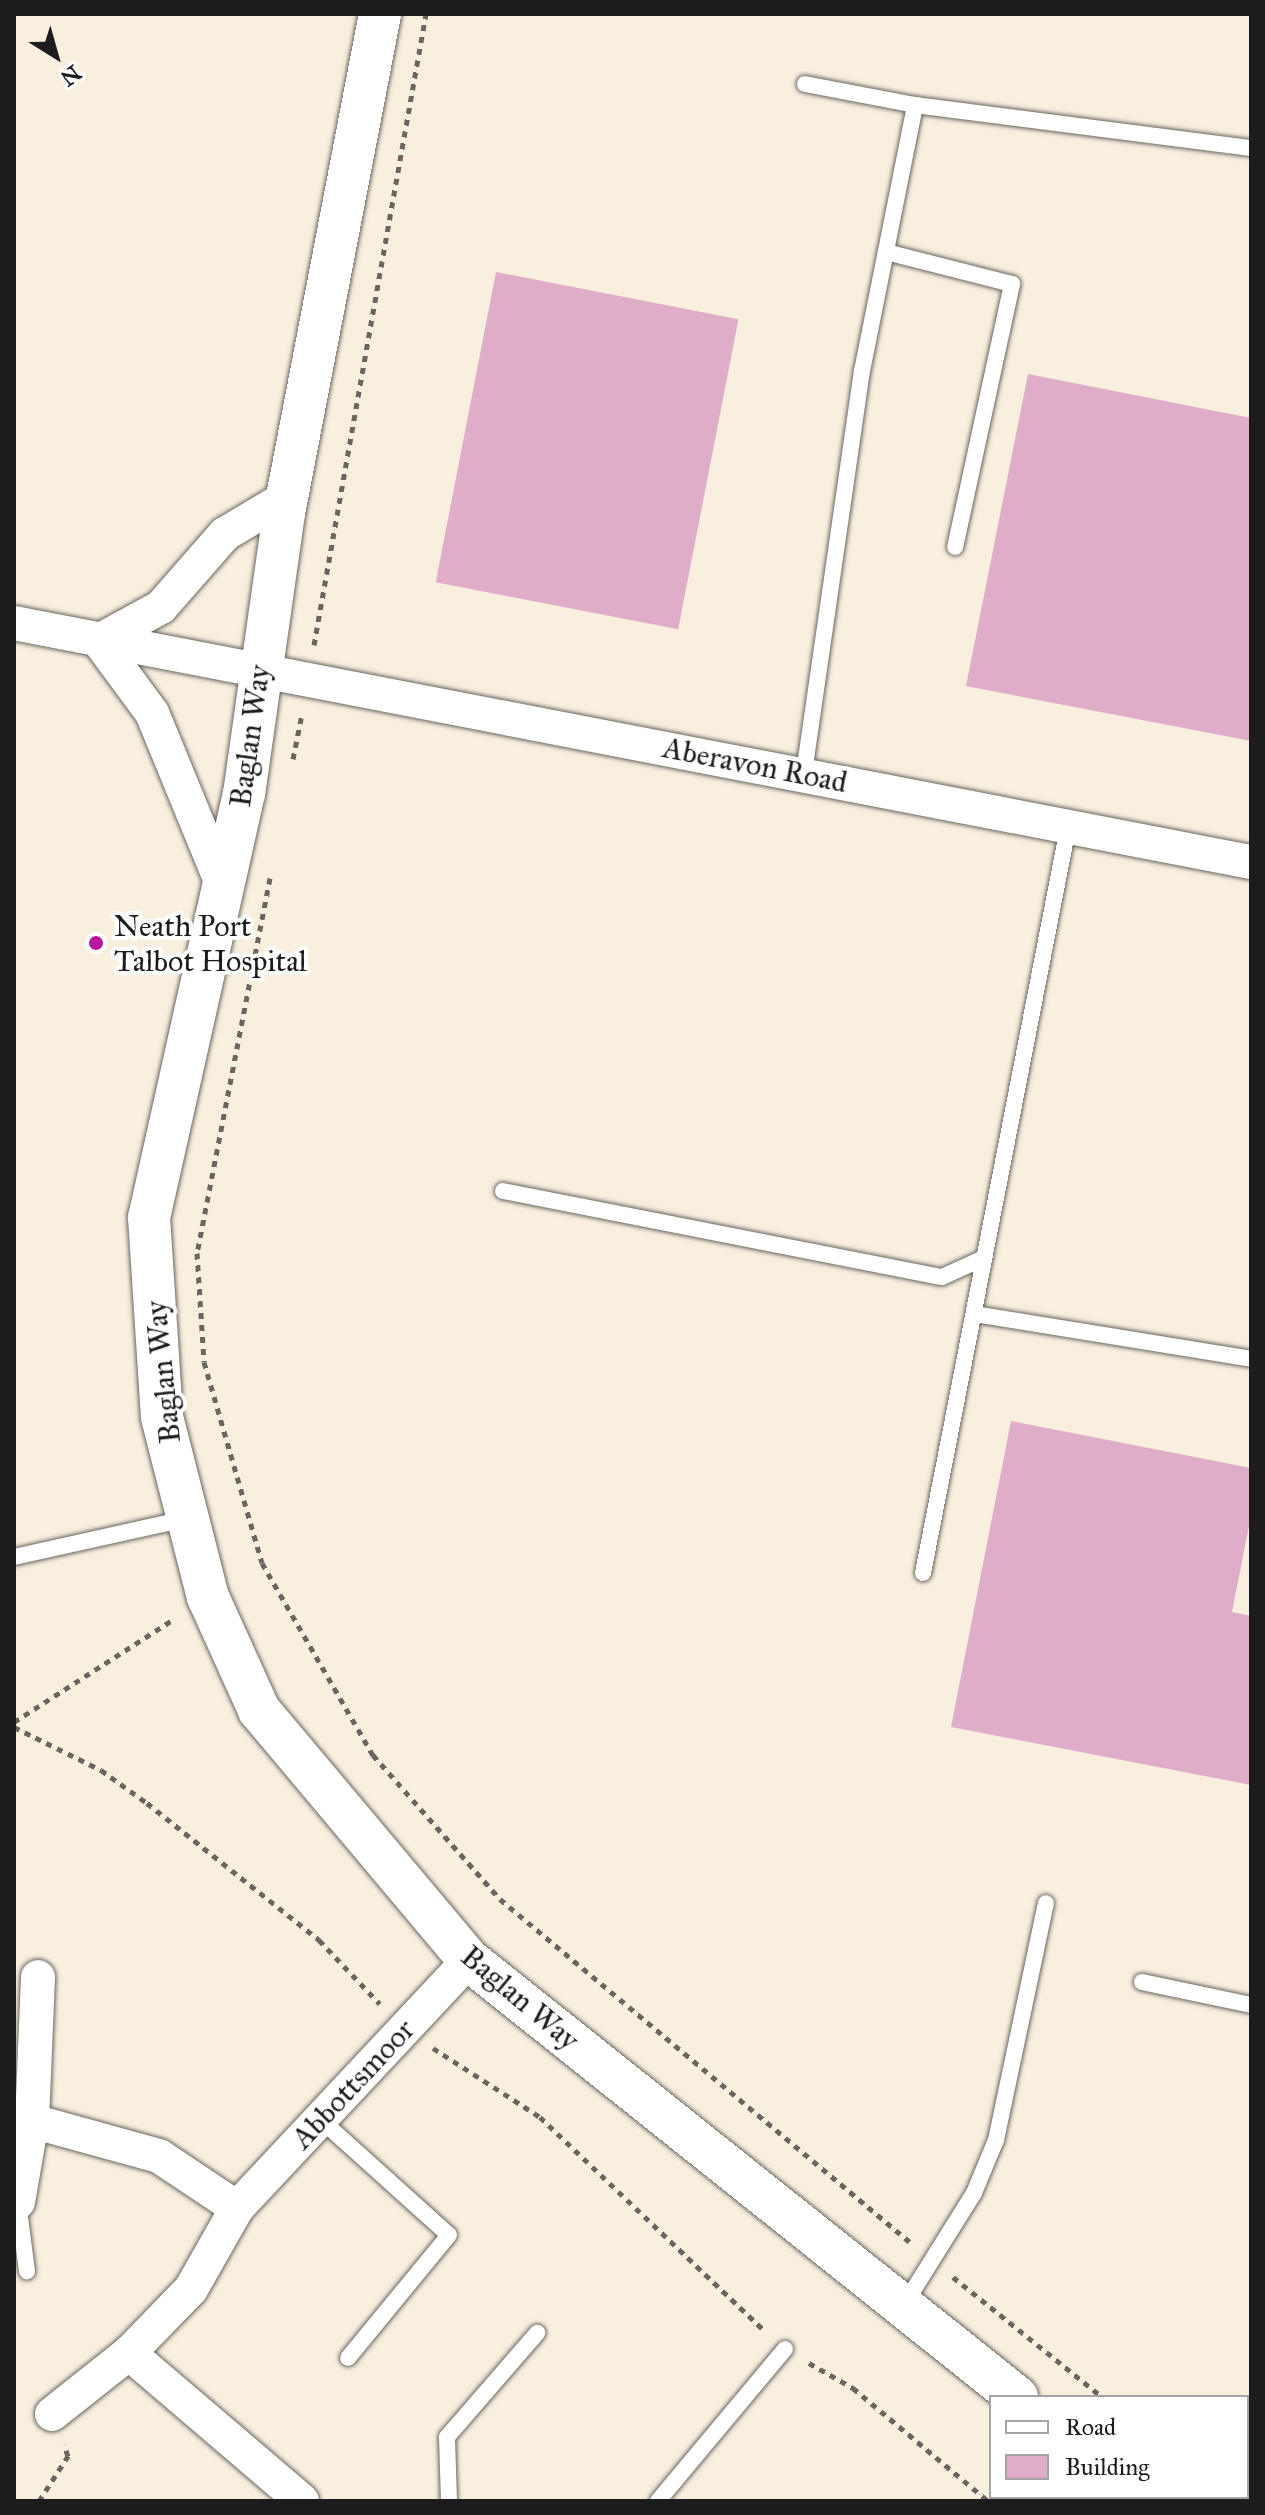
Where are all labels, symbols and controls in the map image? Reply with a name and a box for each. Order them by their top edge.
north arrow [16,16,96,96]
text: N [55,59,86,92]
street label: Baglan Way [222,663,278,809]
street label: Aberavon Road [660,729,850,801]
place label: Neath Port Talbot Hospital [114,908,307,978]
marker: Neath Port Talbot Hospital [85,932,107,954]
street label: Baglan Way [138,1299,188,1445]
street label: Baglan Way [454,1938,586,2058]
street label: Abbottsmoor [284,2012,422,2156]
legend [989,2395,1249,2499]
text: Road [1065,2412,1116,2442]
text: Building [1065,2452,1150,2482]

